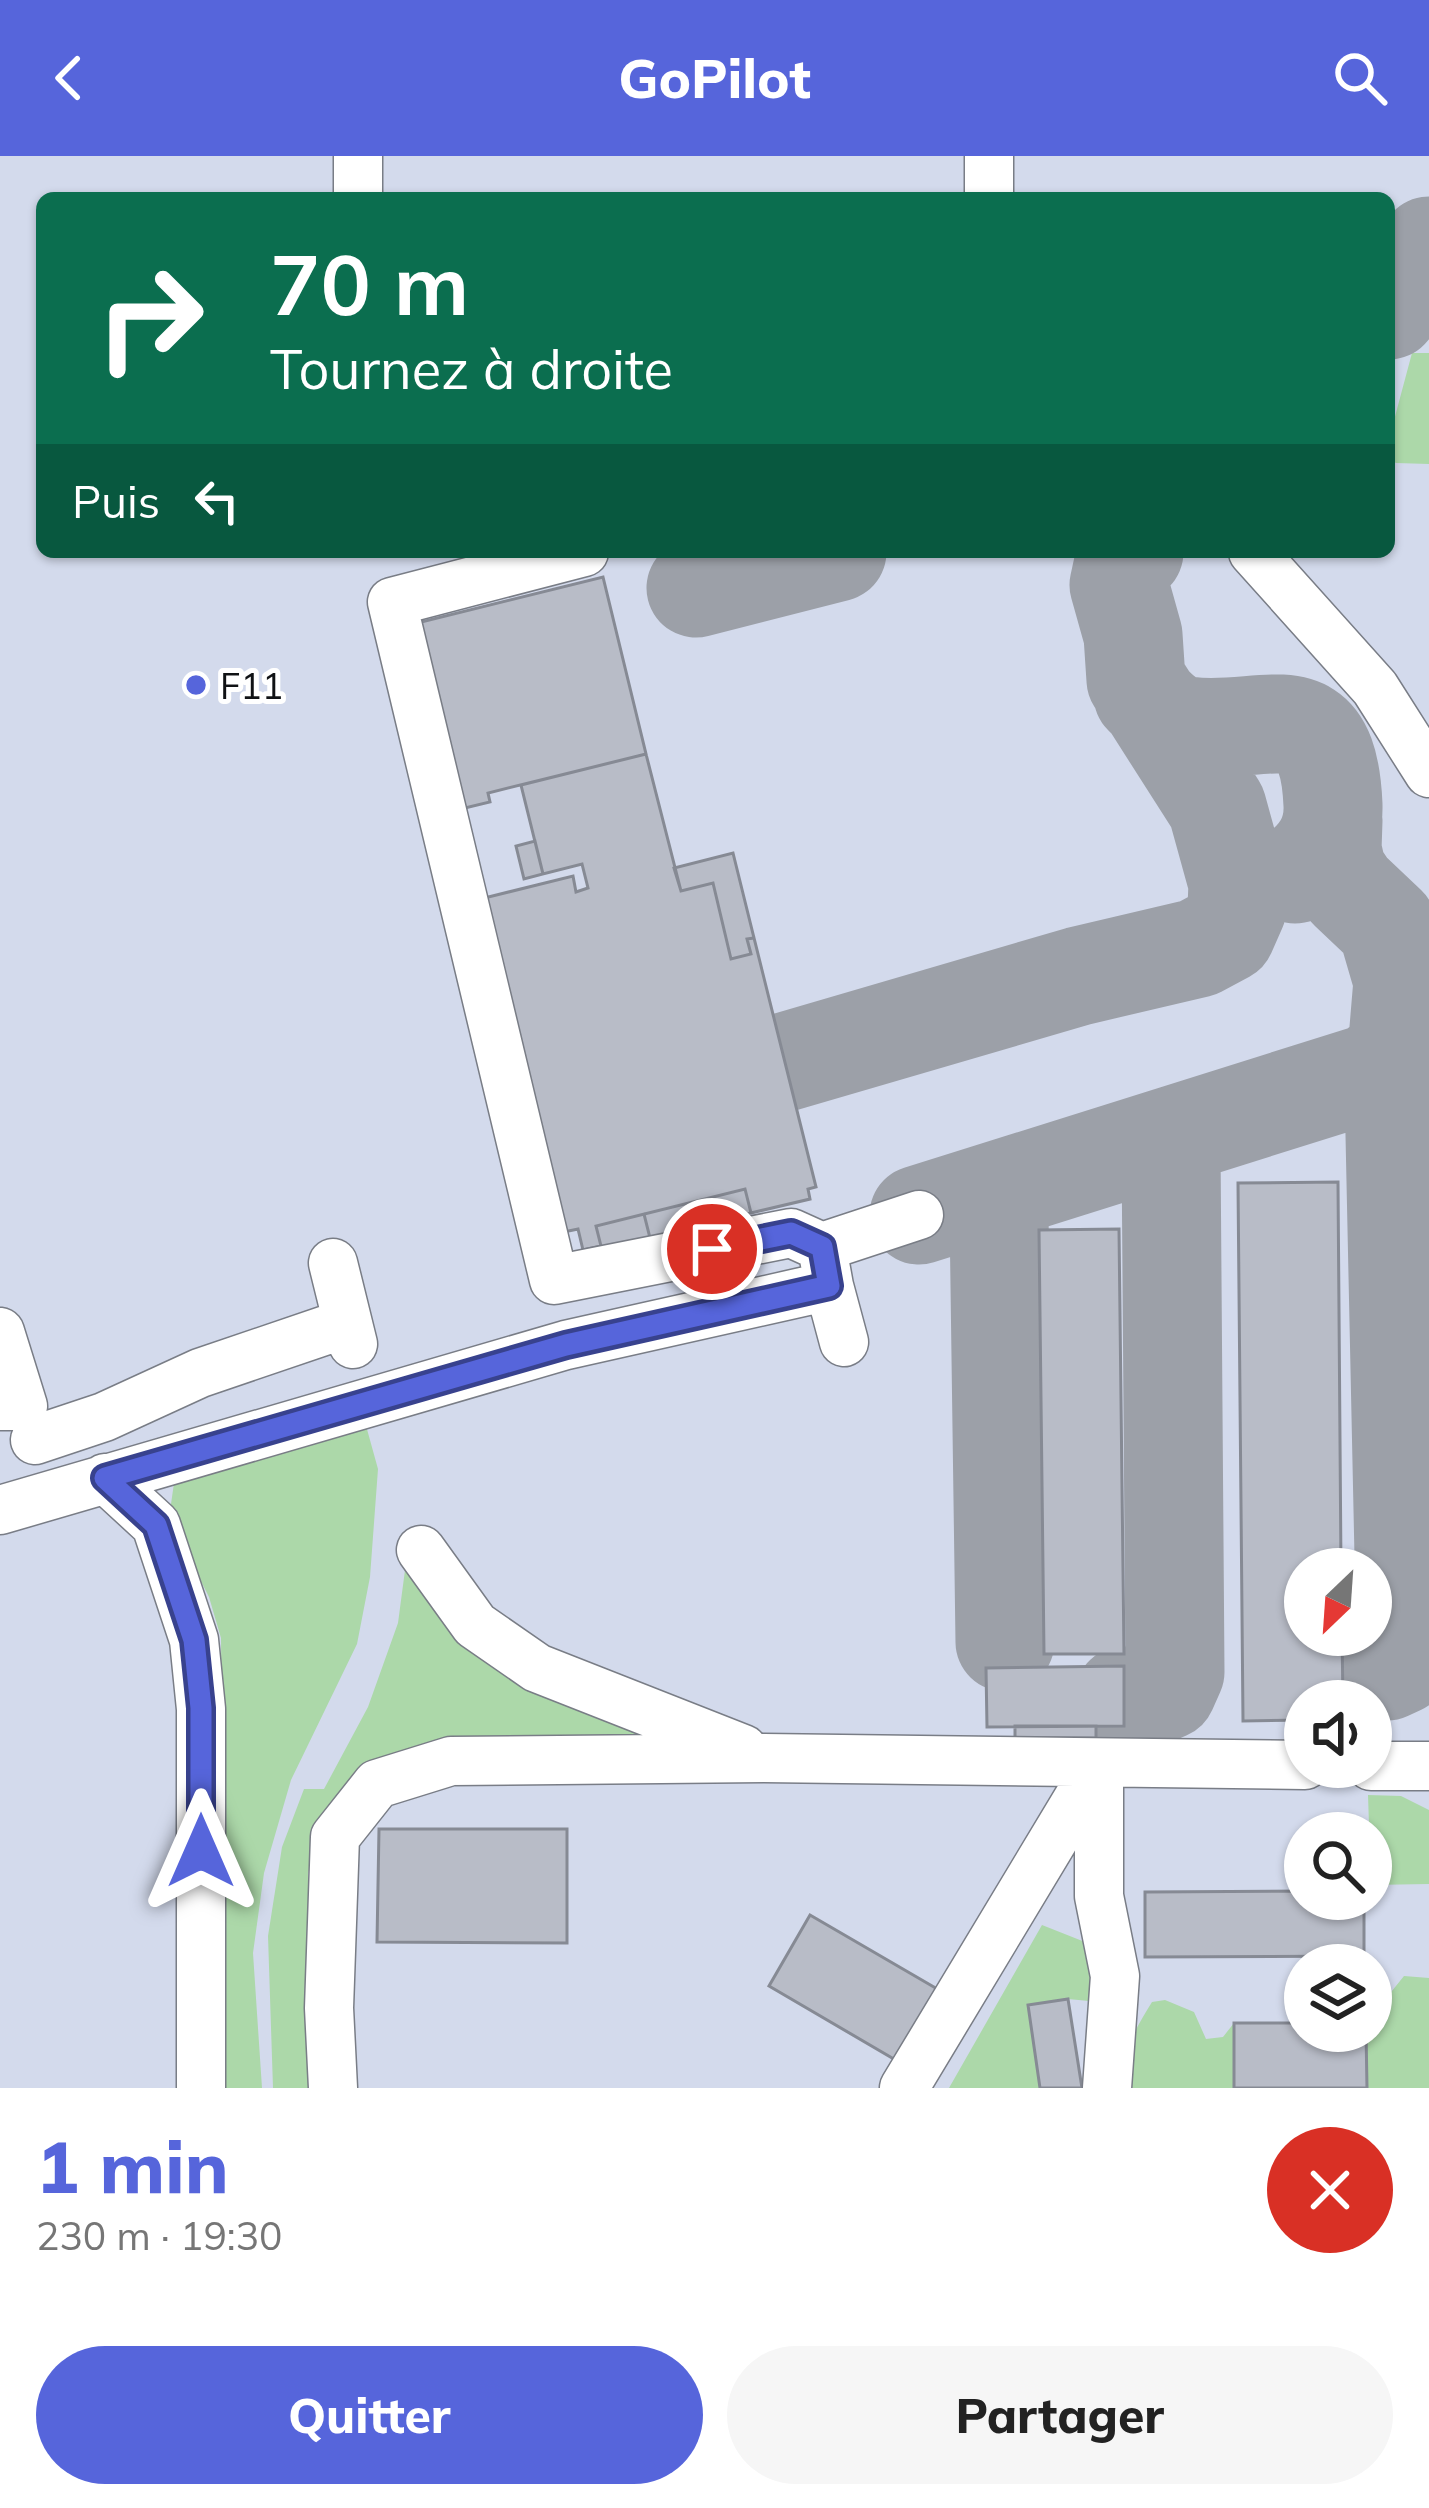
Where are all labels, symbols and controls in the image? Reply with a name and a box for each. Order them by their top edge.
text: GoPilot [618,44,811,112]
icon: back [36,45,102,111]
icon: search [1327,45,1393,111]
text: 70 m [270,231,469,336]
icon: right [72,240,228,396]
text: Tournez à droite [270,335,673,403]
icon: left [184,468,250,534]
text: Puis [72,473,160,529]
place label: F11 [220,663,283,708]
marker: F11 [183,672,209,698]
pin [661,1198,763,1300]
icon: arrive [679,1216,745,1282]
north arrow [1284,1548,1392,1656]
map controls [1284,1548,1392,2052]
button: sound [1284,1680,1392,1788]
position arrow [138,1788,264,1914]
button: search [1284,1812,1392,1920]
button: layers [1284,1944,1392,2052]
text: 1 min [36,2121,229,2211]
button: close [1267,2127,1393,2253]
text: 230 m · 19:30 [36,2211,282,2260]
button: Quitter [36,2346,703,2484]
button: Partager [727,2346,1393,2484]

